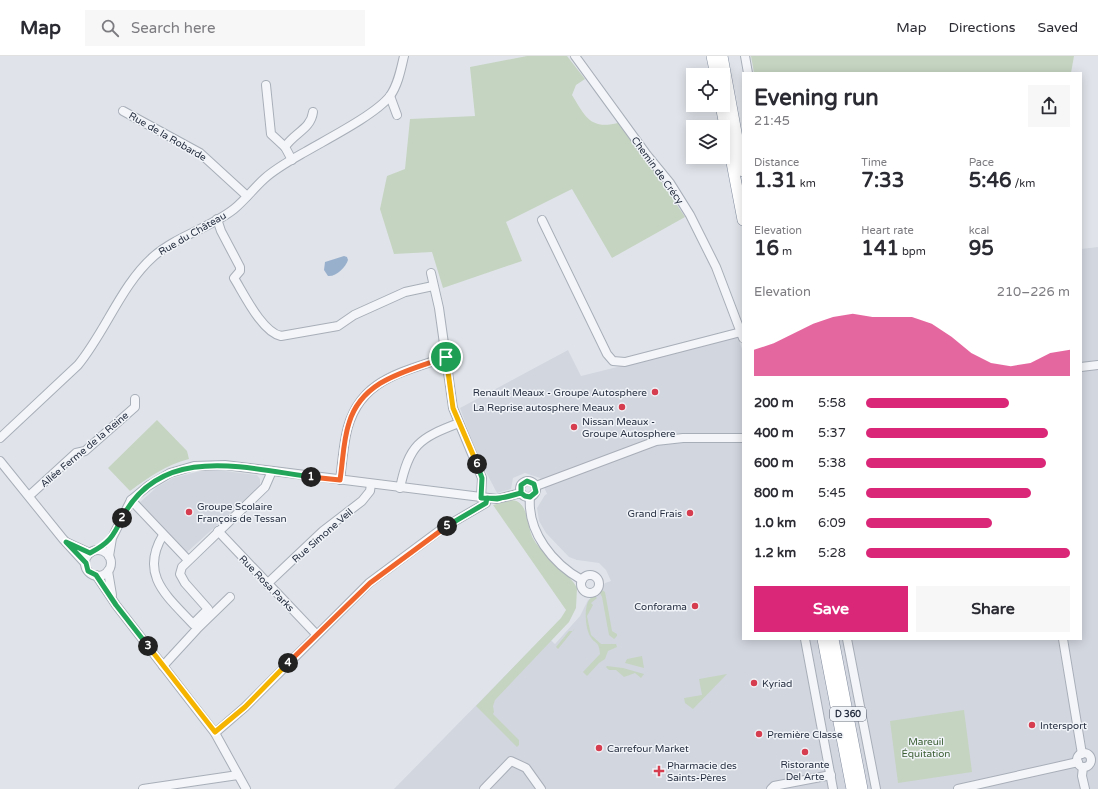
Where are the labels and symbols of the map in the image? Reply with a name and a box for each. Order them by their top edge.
street label: Rue de la Robarde [127,110,209,164]
street label: Chemin de Crécy [629,134,686,207]
street label: Rue du Château [157,210,228,258]
pin [429,340,463,374]
place label: Renault Meaux - Groupe Autosphere [473,387,647,399]
marker: Renault Meaux - Groupe Autosphere [650,387,660,397]
place label: La Reprise autosphere Meaux [473,402,614,414]
marker: La Reprise autosphere Meaux [617,402,627,412]
street label: Allée Ferme de la Reine [38,409,131,490]
place label: Nissan Meaux - Groupe Autosphere [582,416,676,440]
marker: Nissan Meaux - Groupe Autosphere [569,422,579,432]
pin: 6 [467,454,487,474]
pin: 1 [301,467,321,487]
place label: Groupe Scolaire François de Tessan [197,501,287,525]
street label: Rue Simone Veil [290,506,356,565]
marker: Groupe Scolaire François de Tessan [184,507,194,517]
pin: 2 [112,508,132,528]
place label: Grand Frais [627,508,682,520]
marker: Grand Frais [685,508,695,518]
pin: 5 [437,516,457,536]
street label: Rue Rosa Parks [236,553,296,615]
place label: Conforama [634,601,687,613]
marker: Conforama [690,601,700,611]
pin: 3 [138,636,158,656]
pin: 4 [278,653,298,673]
marker: Kyriad [749,678,759,688]
place label: Kyriad [762,678,792,690]
road number: D 360 [830,707,866,721]
marker: Intersport [1027,720,1037,730]
place label: Intersport [1040,720,1087,732]
marker: Première Classe [754,729,764,739]
place label: Première Classe [767,729,843,741]
park label: Mareuil Équitation [902,736,950,760]
marker: Carrefour Market [594,743,604,753]
place label: Carrefour Market [607,743,689,755]
marker: Ristorante Del Arte [800,747,810,757]
place label: Ristorante Del Arte [780,759,830,783]
place label: Pharmacie des Saints-Pères [667,760,737,784]
marker: Pharmacie des Saints-Pères [654,766,664,776]

